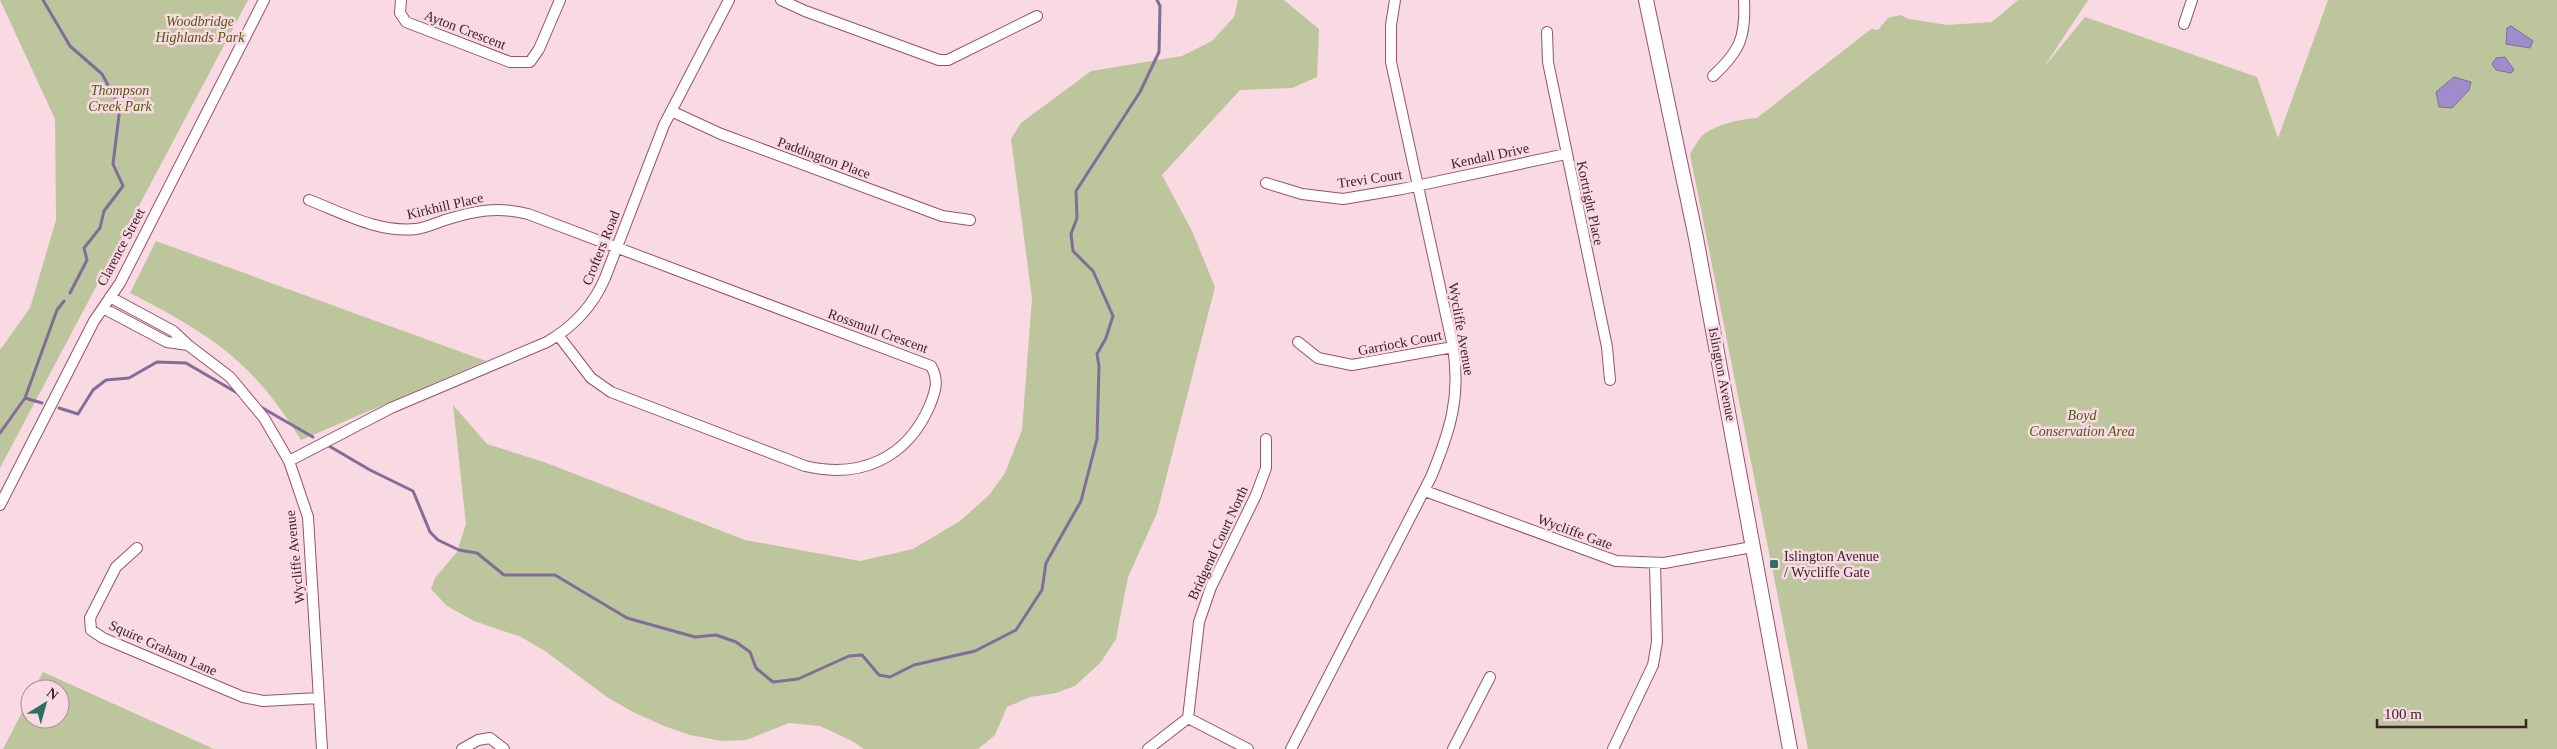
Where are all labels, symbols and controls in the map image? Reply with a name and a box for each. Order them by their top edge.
street label: Ayton Crescent [422,8,508,52]
park label: Woodbridge Highlands Park [154,14,245,45]
park label: Thompson Creek Park [88,83,153,114]
street label: Paddington Place [776,134,872,182]
street label: Kendall Drive [1449,140,1531,172]
street label: Kortright Place [1574,159,1606,247]
street label: Trevi Court [1337,167,1403,191]
street label: Kirkhill Place [405,190,485,222]
street label: Clarence Street [94,205,148,288]
street label: Crofters Road [579,209,623,287]
street label: Wycliffe Avenue [1445,281,1477,377]
street label: Rossmull Crescent [826,306,930,356]
street label: Islington Avenue [1706,326,1738,422]
street label: Garriock Court [1357,327,1443,358]
park label: Boyd Conservation Area [2029,408,2135,439]
street label: Bridgend Court North [1185,484,1251,602]
street label: Wycliffe Avenue [283,510,307,604]
street label: Wycliffe Gate [1536,512,1614,552]
place label: Islington Avenue / Wycliffe Gate [1784,549,1879,580]
marker: Islington Avenue / Wycliffe Gate [1768,558,1780,570]
street label: Squire Graham Lane [107,617,219,679]
north arrow [20,679,70,729]
text: N [44,685,61,703]
scale bar [2377,696,2526,728]
text: 100 m [2384,706,2422,722]

